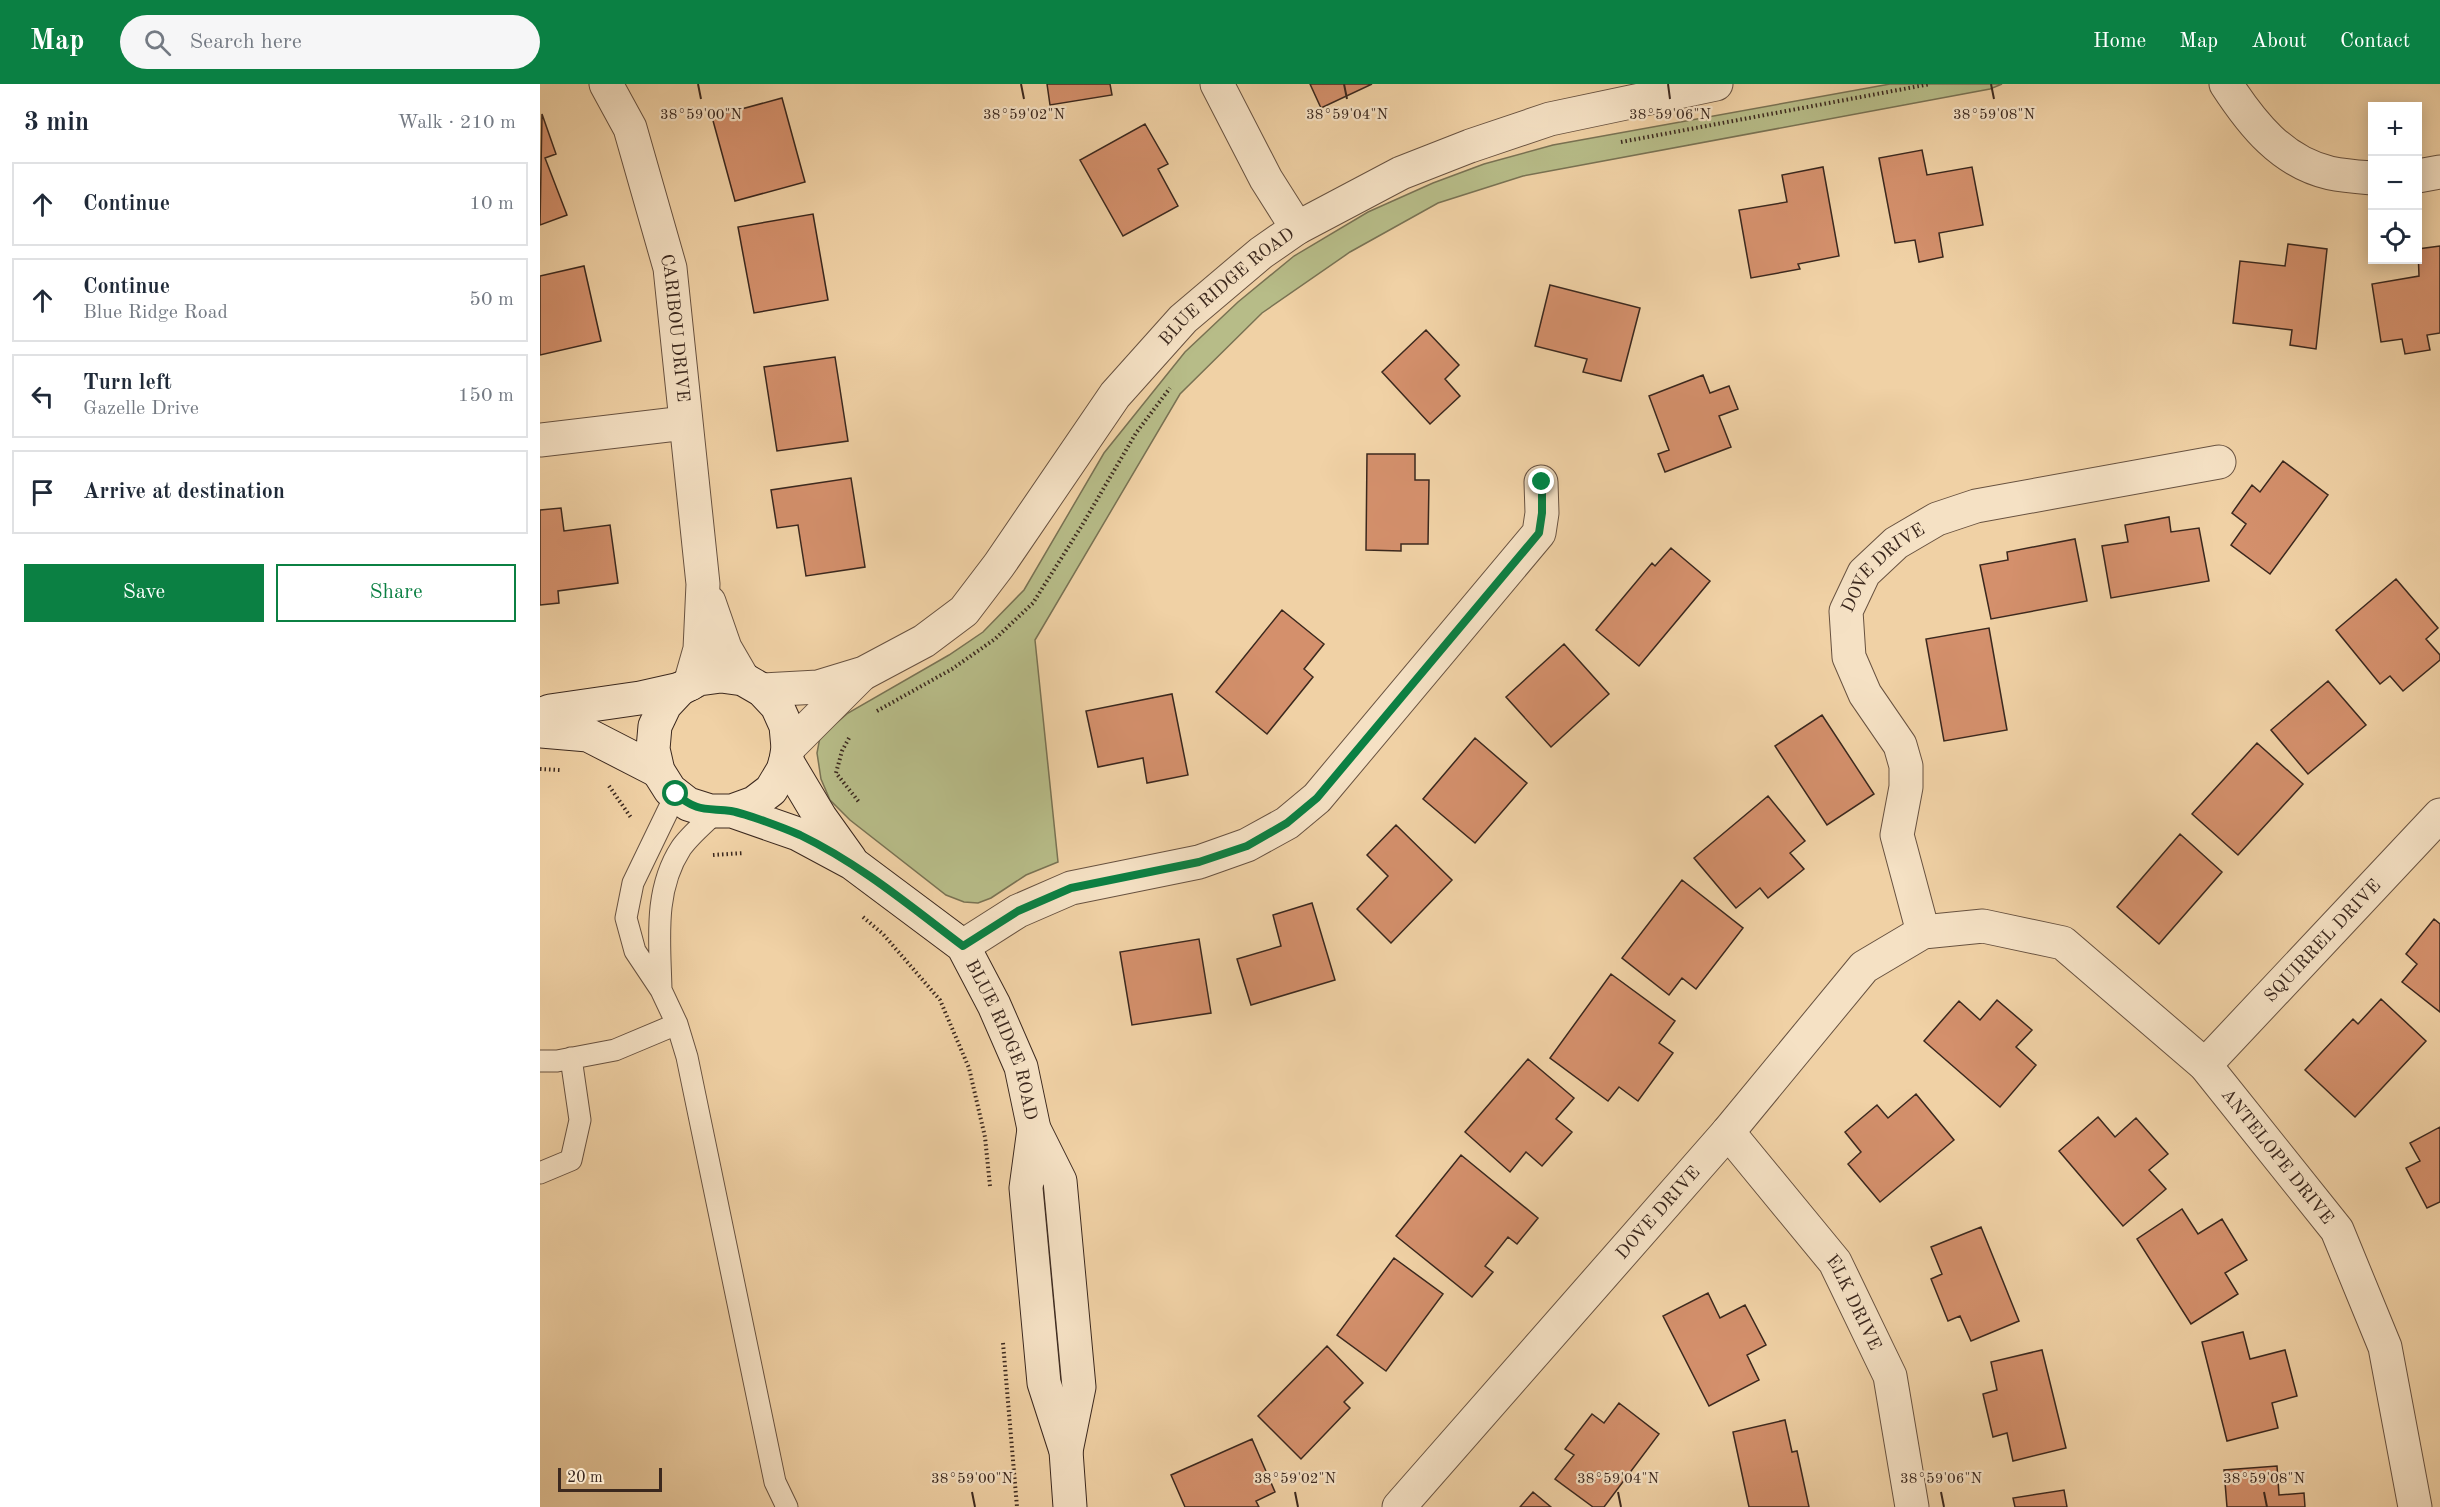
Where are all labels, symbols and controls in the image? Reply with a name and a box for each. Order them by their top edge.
search box [120,15,540,69]
icon: search [141,26,174,59]
text: Map [30,28,84,56]
text: Search here [189,31,302,53]
text: Home [2093,31,2146,52]
text: Map [2179,31,2218,52]
text: About [2251,31,2307,52]
text: Contact [2340,31,2410,52]
map controls [2368,102,2422,264]
button: + [2368,102,2422,156]
text: 38°59'00"N [660,108,742,123]
text: 38°59'02"N [983,108,1065,123]
text: 38°59'04"N [1306,108,1388,123]
text: 38°59'06"N [1629,108,1711,123]
text: 38°59'08"N [1953,108,2035,123]
text: 3 min [24,110,89,136]
text: Walk · 210 m [397,113,516,133]
button: − [2368,156,2422,210]
icon: ahead [26,188,59,221]
text: Continue [83,193,170,215]
text: 10 m [469,194,514,214]
button: locate [2368,210,2422,264]
street label: BLUE RIDGE ROAD [1156,225,1298,349]
street label: CARIBOU DRIVE [656,252,692,403]
text: Continue [83,276,170,298]
icon: ahead [26,284,59,317]
text: 50 m [469,290,514,310]
text: Blue Ridge Road [83,303,228,323]
text: Turn left [83,372,172,394]
icon: left [26,380,59,413]
text: 150 m [458,386,514,406]
text: Gazelle Drive [83,399,199,419]
route end [1528,468,1554,494]
icon: arrive [26,476,59,509]
text: Arrive at destination [83,481,285,503]
street label: DOVE DRIVE [1839,520,1928,615]
button: Save [24,564,264,622]
button: Share [276,564,516,622]
route start [662,780,688,806]
street label: SQUIRREL DRIVE [2261,876,2384,1006]
street label: BLUE RIDGE ROAD [962,957,1040,1122]
street label: ANTELOPE DRIVE [2218,1085,2336,1228]
street label: DOVE DRIVE [1613,1163,1704,1263]
street label: ELK DRIVE [1823,1251,1884,1353]
scale bar [558,1465,662,1492]
text: 20 m [567,1470,603,1486]
text: 38°59'00"N [931,1472,1013,1487]
text: 38°59'02"N [1254,1472,1336,1487]
text: 38°59'04"N [1577,1472,1659,1487]
text: 38°59'06"N [1900,1472,1982,1487]
text: 38°59'08"N [2223,1472,2305,1487]

